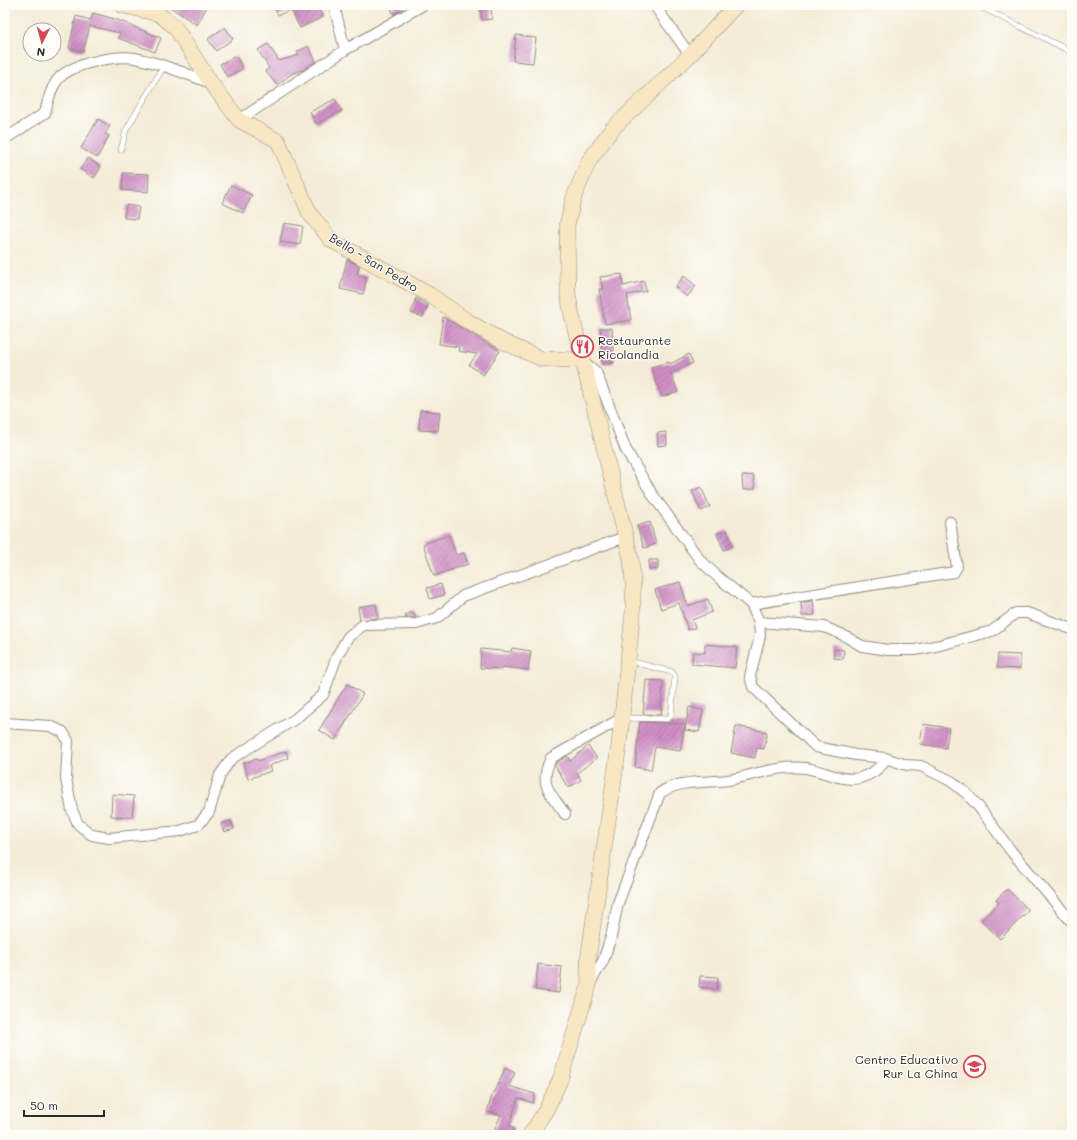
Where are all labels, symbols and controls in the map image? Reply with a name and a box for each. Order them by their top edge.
north arrow [22,22,62,62]
text: N [36,45,46,60]
street label: Bello - San Pedro [327,229,421,295]
place label: Restaurante Ricolandia [598,332,671,362]
restaurant icon: Restaurante Ricolandia [570,334,596,360]
place label: Centro Educativo Rur La China [855,1051,958,1081]
school or university icon: Centro Educativo Rur La China [961,1053,987,1079]
scale bar [24,1092,104,1118]
text: 50 m [30,1097,58,1113]

